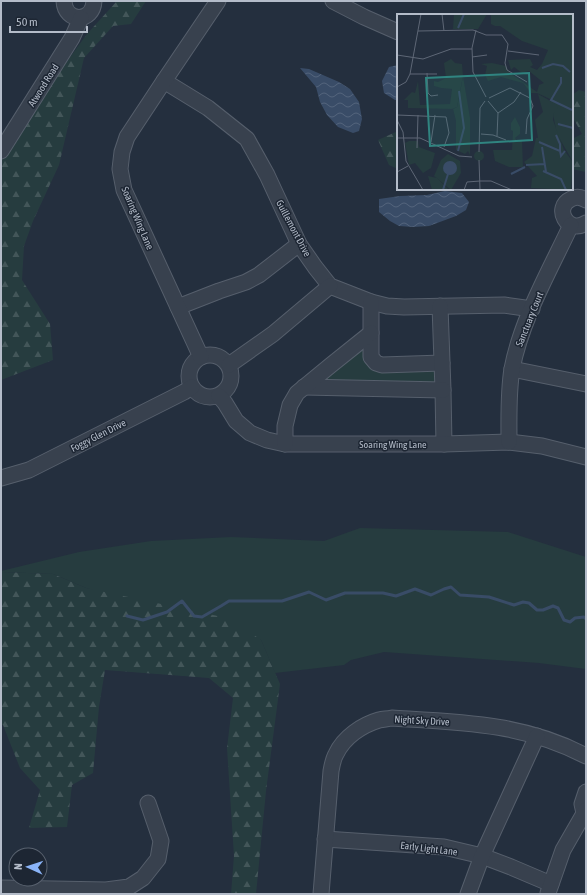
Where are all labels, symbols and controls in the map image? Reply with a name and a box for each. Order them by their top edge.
scale bar [10,8,87,34]
inset map [397,14,573,190]
text: 50 m [16,15,38,29]
street label: Atwood Road [26,62,61,109]
street label: Soaring Wing Lane [119,185,156,252]
street label: Guillemont Drive [274,198,313,259]
street label: Sanctuary Court [514,290,545,348]
street label: Foggy Glen Drive [69,417,128,454]
street label: Soaring Wing Lane [359,439,427,450]
street label: Night Sky Drive [394,714,450,727]
street label: Early Light Lane [400,840,459,858]
north arrow [8,847,48,887]
text: N [12,863,24,870]

